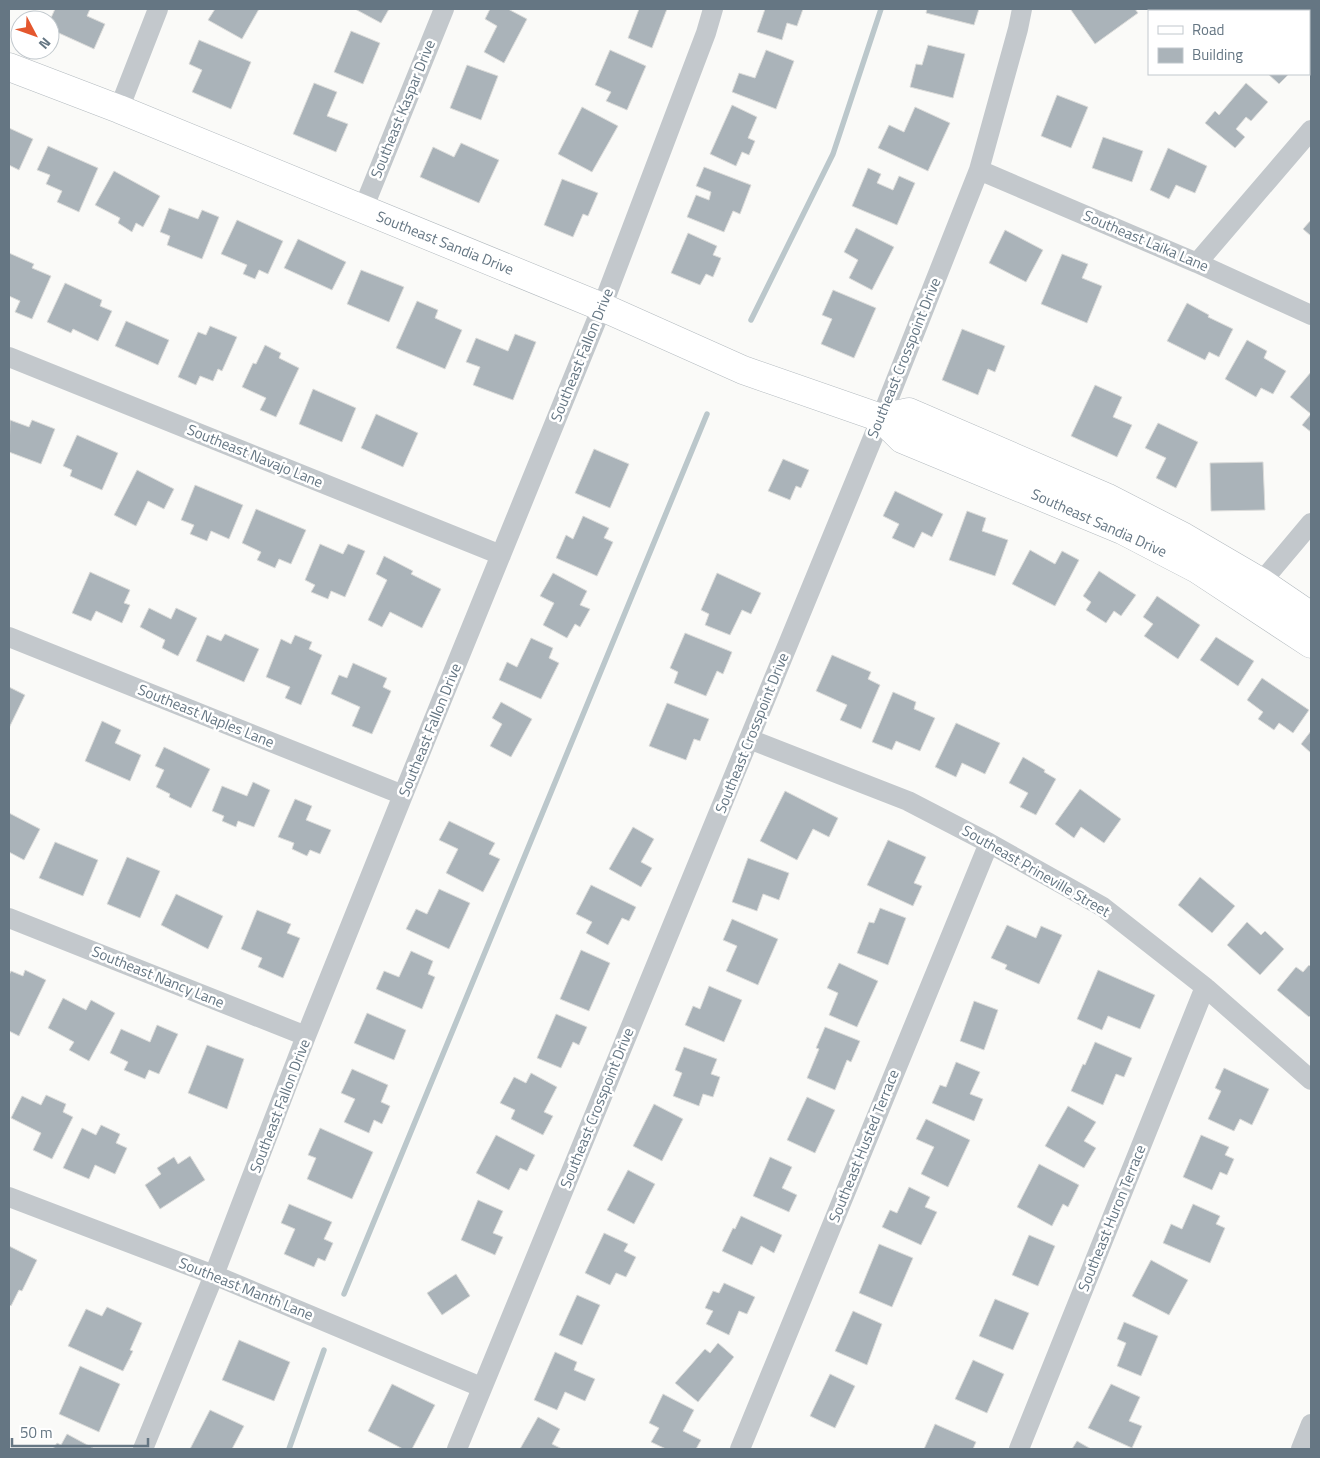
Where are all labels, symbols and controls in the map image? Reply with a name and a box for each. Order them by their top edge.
north arrow [10,10,60,60]
legend [1148,10,1310,75]
text: Road [1192,18,1224,41]
text: N [34,33,56,54]
street label: Southeast Kaspar Drive [364,36,441,182]
text: Building [1192,43,1243,66]
street label: Southeast Sandia Drive [373,204,517,281]
street label: Southeast Laika Lane [1080,204,1212,277]
street label: Southeast Crosspoint Drive [861,274,946,442]
street label: Southeast Fallon Drive [544,285,619,425]
street label: Southeast Navajo Lane [184,418,327,493]
street label: Southeast Sandia Drive [1028,482,1171,563]
street label: Southeast Crosspoint Drive [709,649,794,817]
street label: Southeast Fallon Drive [392,660,467,800]
street label: Southeast Naples Lane [135,678,278,753]
street label: Southeast Prineville Street [958,819,1115,923]
street label: Southeast Nancy Lane [88,939,228,1014]
street label: Southeast Crosspoint Drive [554,1024,639,1192]
street label: Southeast Fallon Drive [243,1035,316,1176]
street label: Southeast Husted Terrace [822,1066,905,1226]
street label: Southeast Huron Terrace [1072,1141,1151,1295]
street label: Southeast Manth Lane [176,1251,317,1326]
scale bar [12,1416,149,1448]
text: 50 m [20,1421,53,1444]

